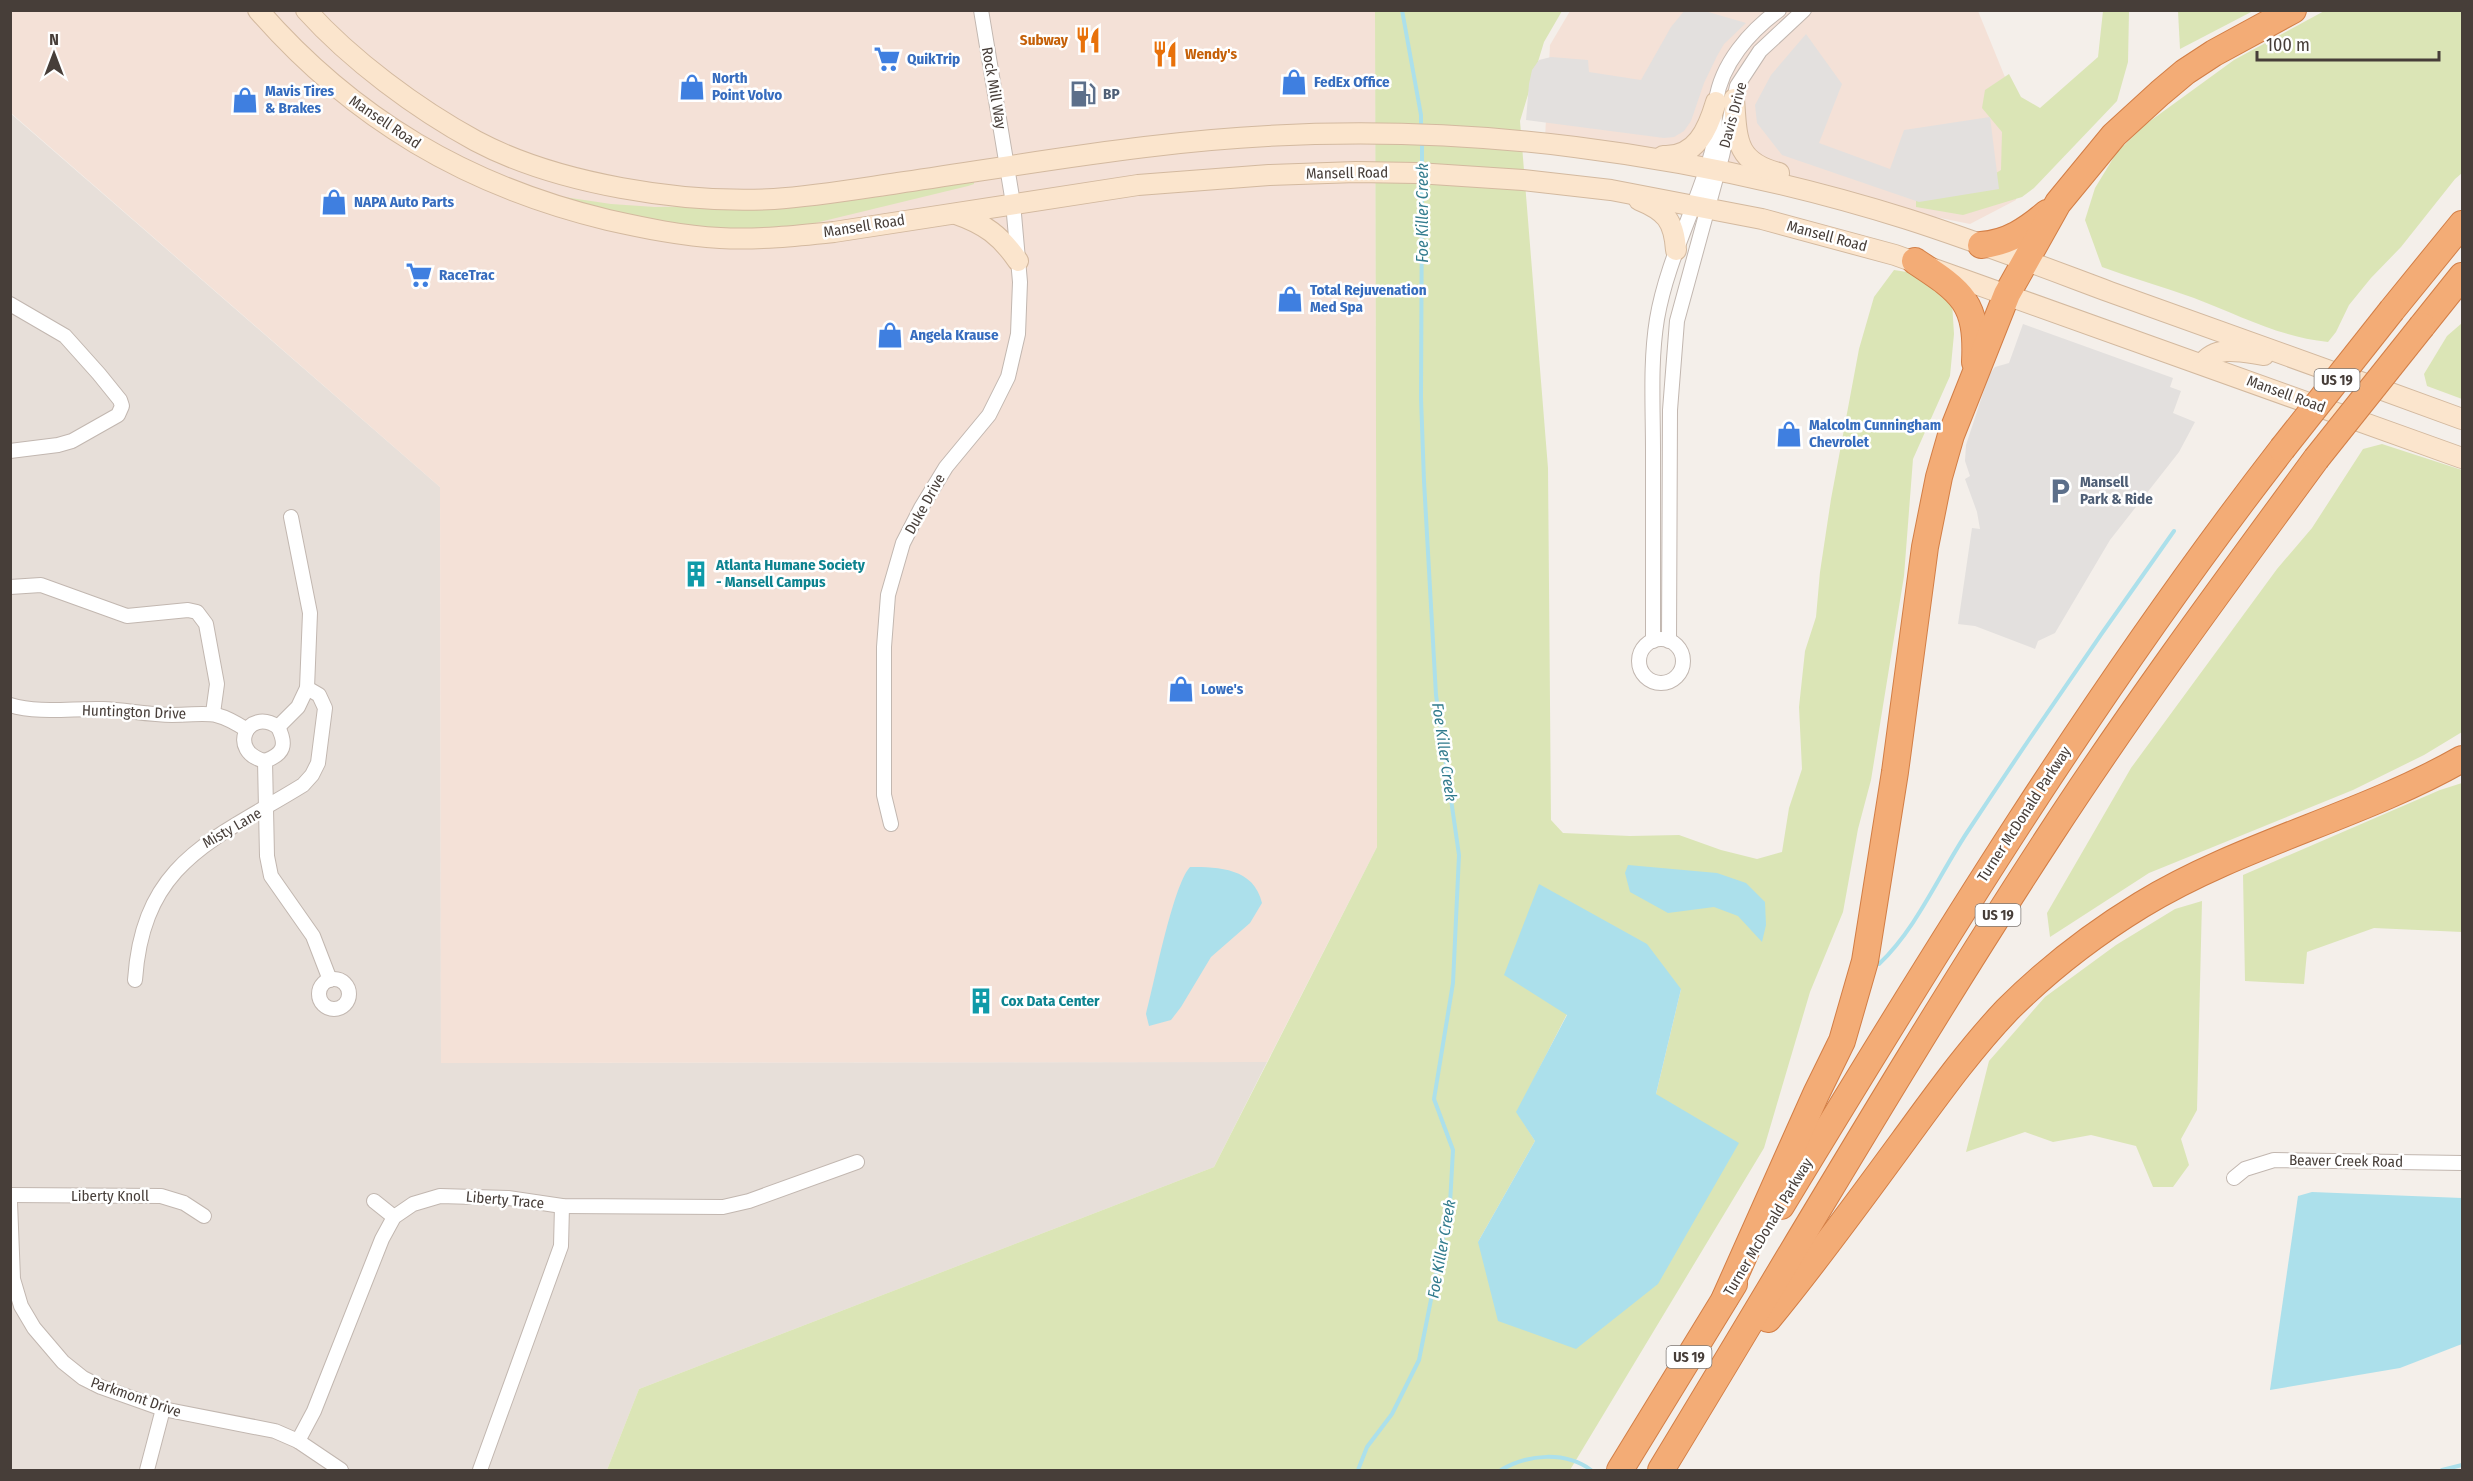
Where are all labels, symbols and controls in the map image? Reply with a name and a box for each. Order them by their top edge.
north arrow [24,24,84,84]
scale bar [2257,24,2438,62]
restaurant icon: Subway [1073,25,1103,55]
text: N [49,30,59,49]
place label: Subway [1020,31,1069,49]
text: 100 m [2266,34,2310,56]
restaurant icon: Wendy's [1150,39,1180,69]
supermarket icon: QuikTrip [872,44,902,74]
street label: Rock Mill Way [978,45,1010,131]
place label: Wendy's [1185,45,1237,63]
place label: QuikTrip [907,50,960,68]
shop icon: FedEx Office [1279,67,1309,97]
place label: North Point Volvo [712,69,782,104]
shop icon: North Point Volvo [677,72,707,102]
place label: FedEx Office [1314,73,1390,91]
fuel station icon: BP [1068,79,1098,109]
street label: Davis Drive [1716,80,1750,150]
place label: Mavis Tires & Brakes [265,82,335,117]
shop icon: Mavis Tires & Brakes [230,85,260,115]
place label: BP [1103,85,1120,103]
street label: Mansell Road [346,92,424,152]
street label: Mansell Road [1306,163,1388,183]
water label: Foe Killer Creek [1413,163,1432,263]
shop icon: NAPA Auto Parts [319,187,349,217]
place label: NAPA Auto Parts [354,193,454,211]
street label: Mansell Road [822,211,906,241]
street label: Mansell Road [1785,217,1869,255]
supermarket icon: RaceTrac [404,260,434,290]
place label: RaceTrac [439,266,495,284]
place label: Total Rejuvenation Med Spa [1310,281,1427,316]
shop icon: Total Rejuvenation Med Spa [1275,284,1305,314]
shop icon: Angela Krause [875,320,905,350]
place label: Angela Krause [909,326,999,344]
road number: US 19 [2314,369,2360,391]
street label: Mansell Road [2244,371,2328,417]
place label: Malcolm Cunningham Chevrolet [1809,416,1941,451]
shop icon: Malcolm Cunningham Chevrolet [1774,419,1804,449]
street label: Duke Drive [901,471,949,537]
place label: Mansell Park & Ride [2080,473,2153,508]
parking icon: Mansell Park & Ride [2045,476,2075,506]
place label: Atlanta Humane Society - Mansell Campus [715,556,866,591]
building icon: Atlanta Humane Society - Mansell Campus [681,559,711,589]
shop icon: Lowe's [1166,674,1196,704]
place label: Lowe's [1201,680,1244,698]
street label: Huntington Drive [82,701,186,723]
water label: Foe Killer Creek [1428,701,1461,803]
street label: Turner McDonald Parkway [1973,743,2075,885]
street label: Misty Lane [199,804,265,852]
road number: US 19 [1976,904,2020,926]
building icon: Cox Data Center [966,986,996,1016]
place label: Cox Data Center [1001,992,1100,1010]
street label: Beaver Creek Road [2289,1151,2403,1171]
street label: Turner McDonald Parkway [1720,1154,1817,1299]
street label: Liberty Knoll [71,1187,149,1205]
street label: Liberty Trace [465,1188,545,1212]
water label: Foe Killer Creek [1423,1198,1460,1300]
road number: US 19 [1666,1346,1712,1368]
street label: Parkmont Drive [89,1373,183,1421]

